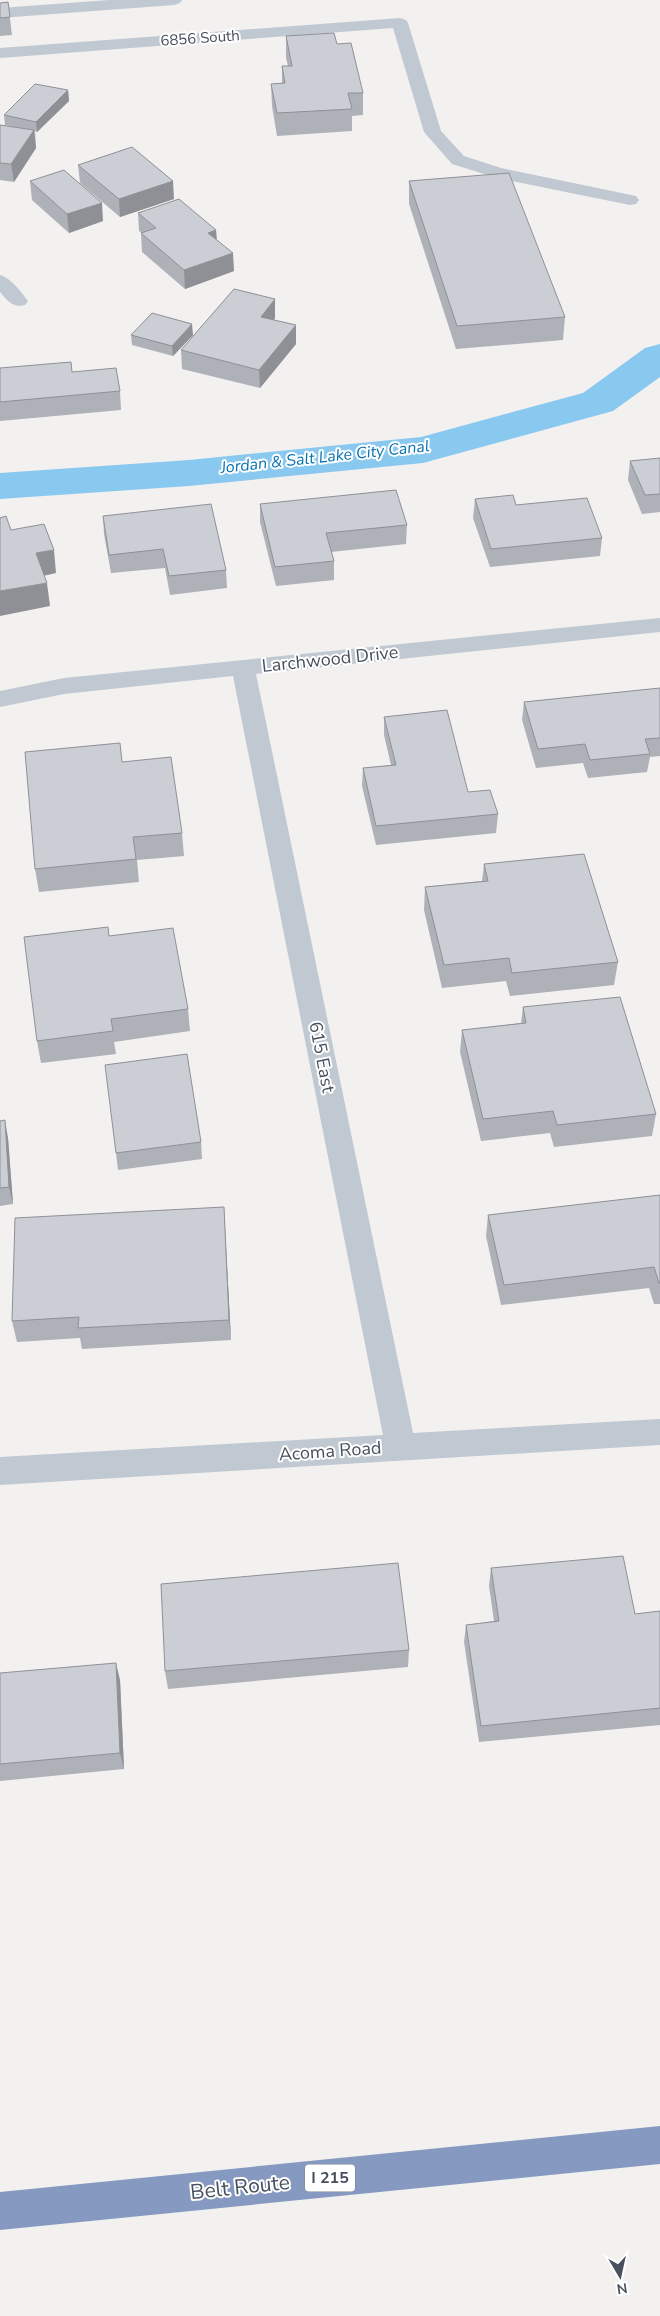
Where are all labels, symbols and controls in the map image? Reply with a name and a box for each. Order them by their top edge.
street label: 6856 South [160,25,240,51]
water label: Jordan & Salt Lake City Canal [218,435,431,479]
street label: Larchwood Drive [261,640,399,678]
street label: 615 East [303,1019,341,1095]
street label: Acoma Road [278,1435,382,1467]
road number: I 215 [305,2164,355,2192]
street label: Belt Route [189,2168,291,2206]
north arrow [595,2251,645,2301]
text: N [615,2278,629,2299]

